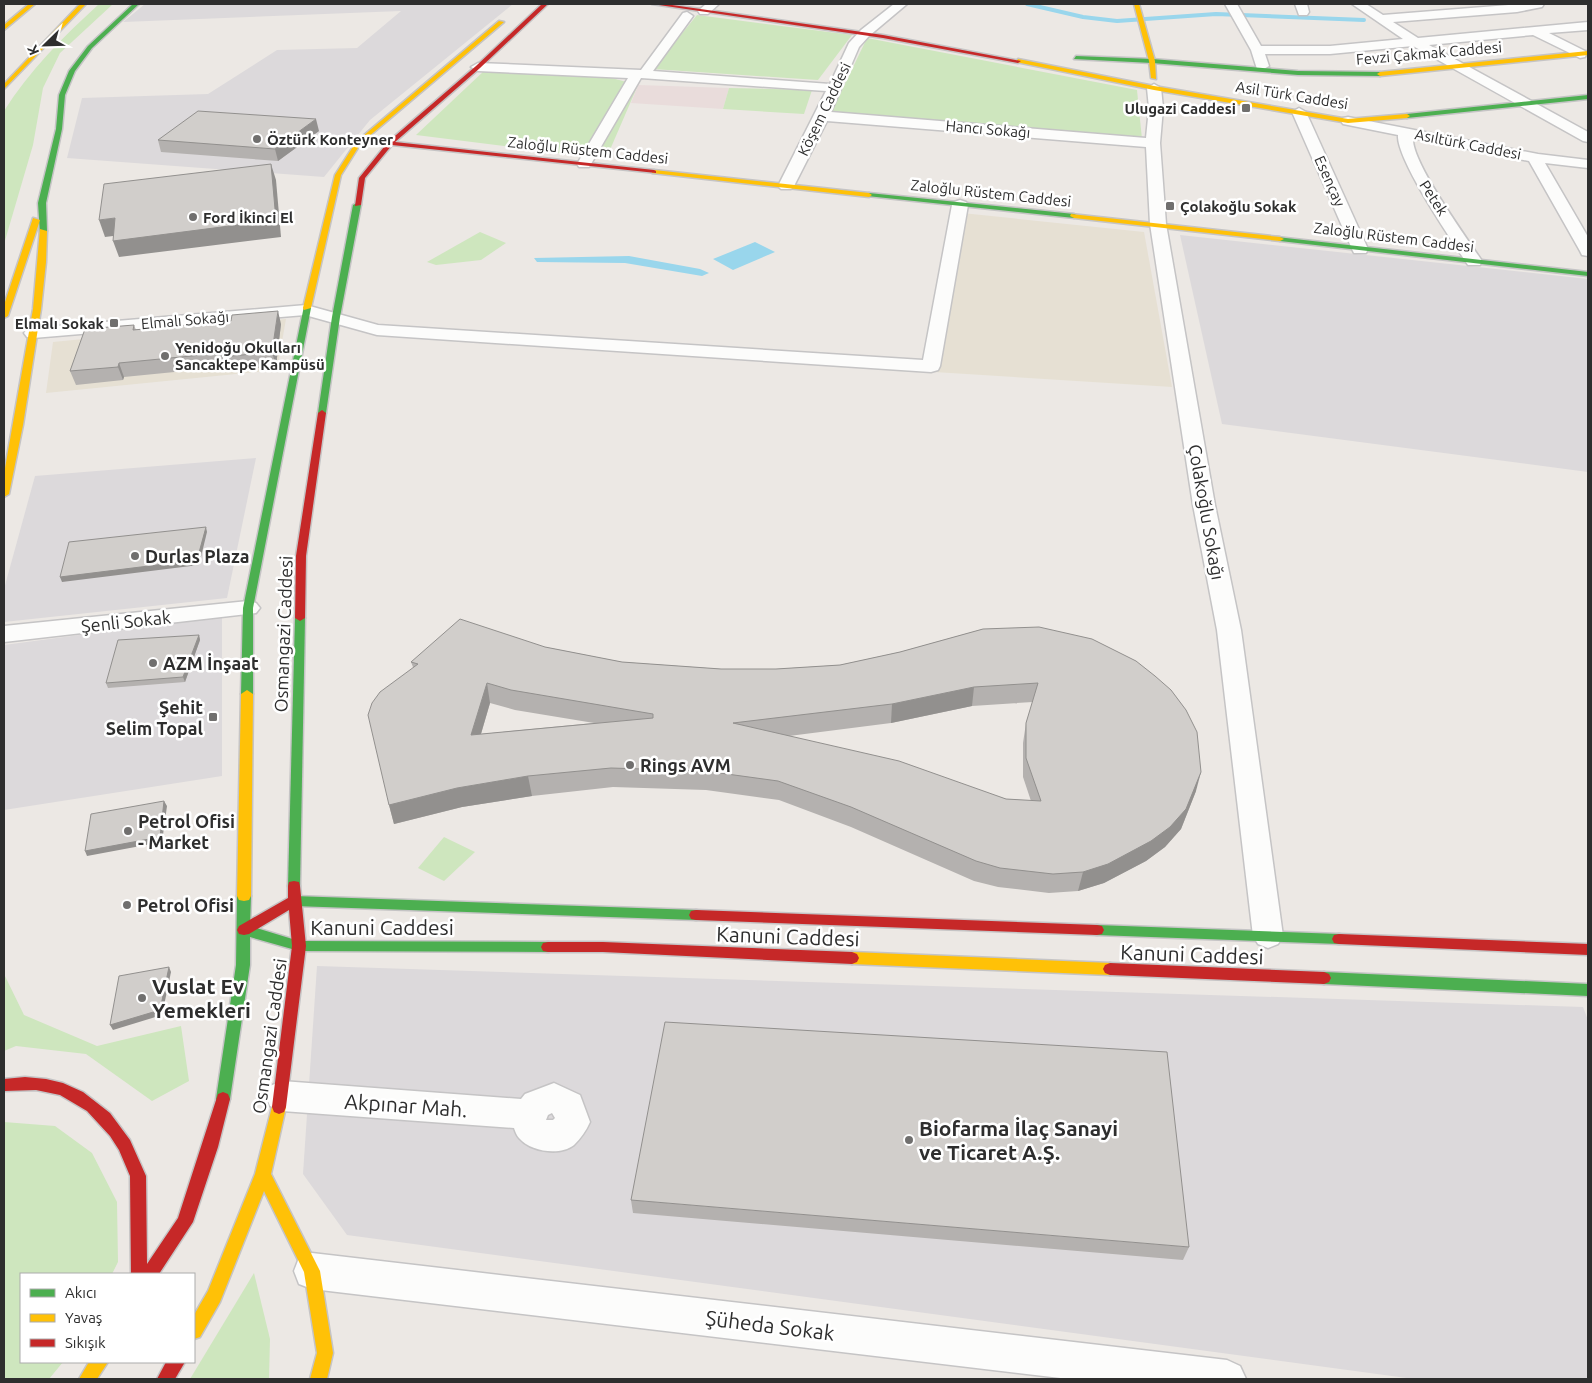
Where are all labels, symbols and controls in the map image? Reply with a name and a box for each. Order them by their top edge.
north arrow [20,20,70,70]
street label: Fevzi Çakmak Caddesi [1355,38,1503,68]
text: K [24,42,42,57]
street label: Köşem Caddesi [794,60,854,158]
street label: Asil Türk Caddesi [1235,78,1349,112]
place label: Ulugazi Caddesi [1124,100,1236,117]
marker: Ulugazi Caddesi [1240,102,1252,114]
street label: Hancı Sokağı [945,117,1031,141]
street label: Asıltürk Caddesi [1413,125,1523,163]
place label: Öztürk Konteyner [267,131,394,148]
marker: Öztürk Konteyner [251,133,263,145]
street label: Zaloğlu Rüstem Caddesi [507,133,669,167]
street label: Esençay [1311,153,1349,209]
street label: Zaloğlu Rüstem Caddesi [910,176,1072,210]
street label: Petek [1416,177,1452,219]
place label: Çolakoğlu Sokak [1180,198,1297,216]
marker: Çolakoğlu Sokak [1164,200,1176,212]
place label: Ford İkinci El [203,209,294,226]
marker: Ford İkinci El [187,211,199,223]
street label: Zaloğlu Rüstem Caddesi [1313,219,1475,255]
street label: Elmalı Sokağı [140,308,230,332]
place label: Elmalı Sokak [15,315,105,332]
marker: Elmalı Sokak [108,317,120,329]
place label: Yenidoğu Okulları Sancaktepe Kampüsü [175,339,325,373]
marker: Yenidoğu Okulları Sancaktepe Kampüsü [159,350,171,362]
street label: Çolakoğlu Sokağı [1185,443,1229,581]
place label: Durlas Plaza [145,546,249,566]
marker: Durlas Plaza [129,550,141,562]
street label: Osmangazi Caddesi [270,555,296,713]
street label: Şenli Sokak [80,606,172,636]
place label: AZM İnşaat [163,653,259,674]
marker: AZM İnşaat [147,657,159,669]
place label: Şehit Selim Topal [106,697,204,738]
marker: Şehit Selim Topal [207,711,219,723]
place label: Rings AVM [640,755,731,775]
marker: Rings AVM [624,759,636,771]
place label: Petrol Ofisi - Market [138,811,235,852]
marker: Petrol Ofisi - Market [122,825,134,837]
place label: Petrol Ofisi [137,895,234,915]
marker: Petrol Ofisi [121,899,133,911]
street label: Kanuni Caddesi [310,915,454,939]
street label: Kanuni Caddesi [716,922,860,950]
street label: Kanuni Caddesi [1120,940,1264,968]
street label: Osmangazi Caddesi [248,957,290,1115]
place label: Vuslat Ev Yemekleri [152,974,251,1022]
marker: Vuslat Ev Yemekleri [136,992,148,1004]
street label: Akpınar Mah. [344,1089,468,1121]
place label: Biofarma İlaç Sanayi ve Ticaret A.Ş. [919,1116,1118,1164]
marker: Biofarma İlaç Sanayi ve Ticaret A.Ş. [903,1134,915,1146]
legend [20,1273,195,1363]
text: Akıcı [65,1284,97,1301]
street label: Şüheda Sokak [704,1305,836,1345]
text: Yavaş [65,1309,102,1326]
text: Sıkışık [65,1334,106,1351]

